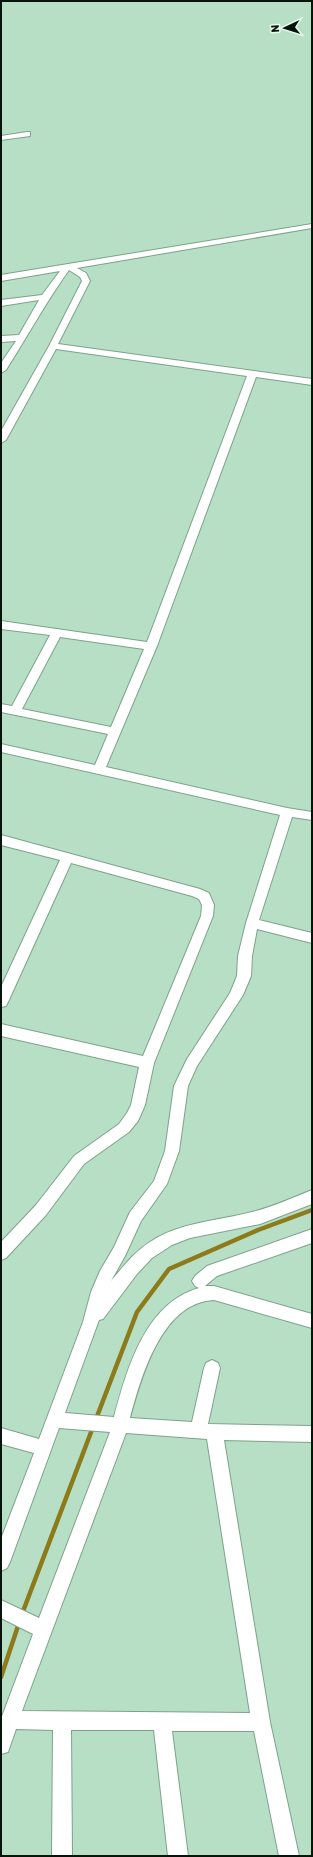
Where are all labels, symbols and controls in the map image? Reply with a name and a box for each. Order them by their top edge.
north arrow [265,8,305,48]
text: N [269,24,282,33]

